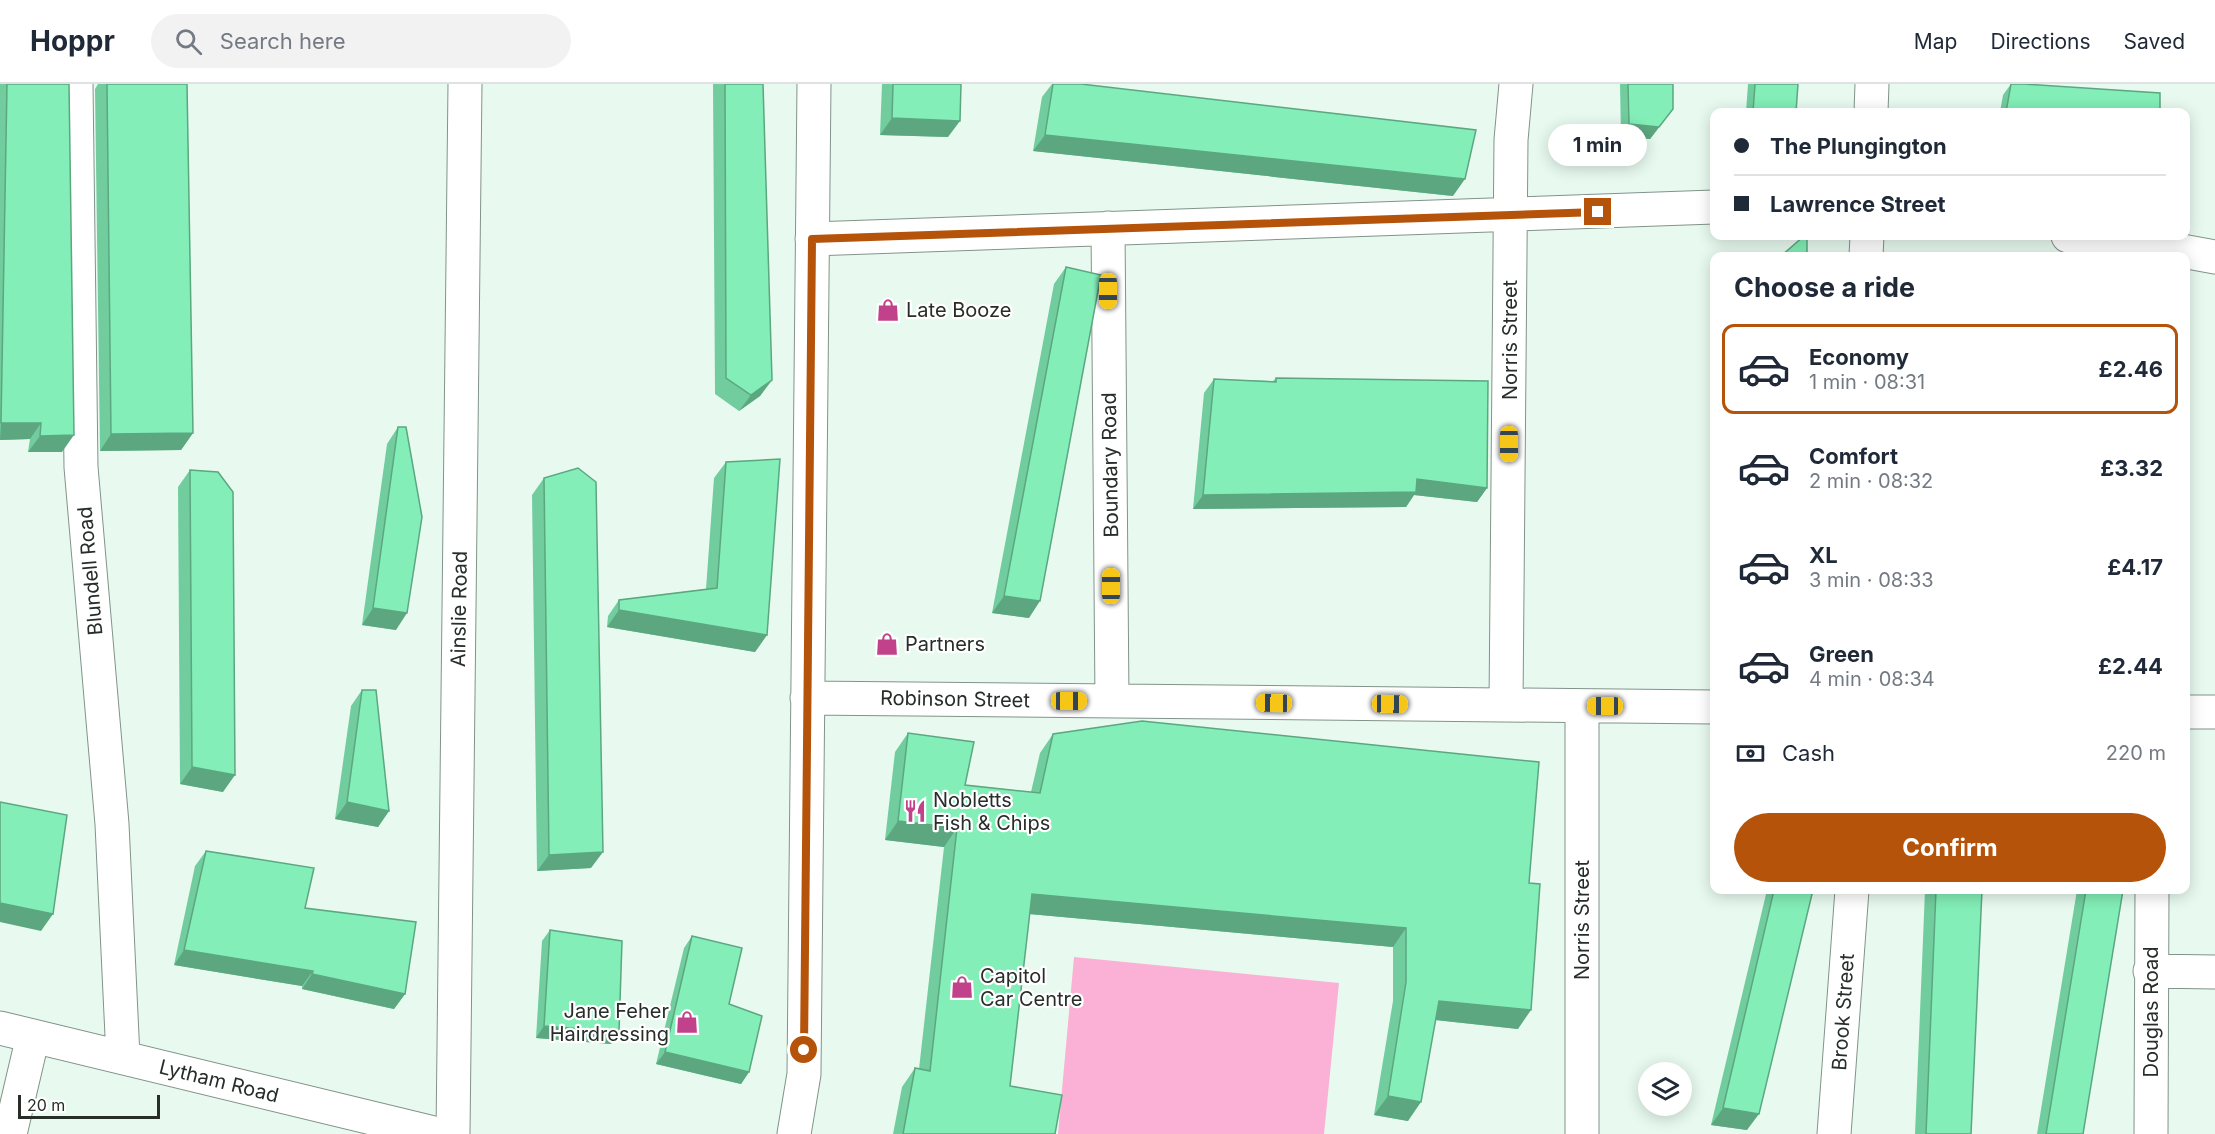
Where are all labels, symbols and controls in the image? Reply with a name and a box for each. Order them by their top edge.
search box [151,14,571,68]
text: Hoppr [30,24,115,58]
icon: search [172,25,205,58]
text: Search here [220,28,346,54]
text: Map [1914,29,1957,54]
text: Directions [1990,29,2091,54]
text: Saved [2124,29,2185,54]
callout: 1 min [1548,125,1648,167]
text: 1 min [1573,133,1622,157]
text: The Plungington [1770,133,1947,159]
text: Lawrence Street [1770,191,1946,217]
route end [1584,198,1611,225]
text: Choose a ride [1734,271,1915,304]
car [1099,273,1117,309]
street label: Norris Street [1498,279,1522,400]
shop icon: Late Booze [875,297,901,323]
place label: Late Booze [906,298,1011,322]
icon: car [1737,342,1791,396]
text: Economy [1809,344,1909,370]
text: £2.46 [2099,356,2163,382]
text: 1 min · 08:31 [1809,370,1925,394]
street label: Boundary Road [1097,392,1123,538]
car [1500,426,1518,462]
icon: car [1737,441,1791,495]
text: Comfort [1809,443,1898,469]
text: £3.32 [2100,455,2163,481]
text: 2 min · 08:32 [1809,469,1933,493]
street label: Blundell Road [72,506,108,636]
icon: car [1737,540,1791,594]
text: XL [1809,542,1838,568]
street label: Ainslie Road [446,551,472,667]
text: £4.17 [2107,554,2163,580]
car [1102,568,1120,604]
text: 3 min · 08:33 [1809,568,1934,592]
shop icon: Partners [874,631,900,657]
place label: Partners [905,632,985,656]
icon: car [1737,639,1791,693]
text: Green [1809,641,1874,667]
text: £2.44 [2098,653,2163,679]
text: 4 min · 08:34 [1809,667,1935,691]
street label: Robinson Street [880,686,1031,712]
car [1051,692,1087,710]
car [1256,694,1292,712]
car [1372,695,1408,713]
car [1587,697,1623,715]
icon: cash [1734,737,1767,770]
text: Cash [1782,740,1835,766]
text: 220 m [2106,741,2166,765]
place label: Nobletts Fish & Chips [933,788,1050,835]
restaurant icon: Nobletts Fish & Chips [902,798,928,824]
button: Confirm [1734,813,2166,882]
street label: Norris Street [1570,859,1594,980]
street label: Douglas Road [2139,946,2163,1078]
street label: Brook Street [1827,952,1859,1071]
place label: Capitol Car Centre [980,964,1082,1011]
shop icon: Capitol Car Centre [949,974,975,1000]
place label: Jane Feher Hairdressing [550,999,669,1046]
shop icon: Jane Feher Hairdressing [674,1009,700,1035]
route start [790,1036,817,1063]
street label: Lytham Road [157,1055,281,1107]
map controls [1638,1062,1692,1116]
button: layers [1638,1062,1692,1116]
scale bar [18,1092,160,1120]
text: 20 m [27,1095,65,1115]

